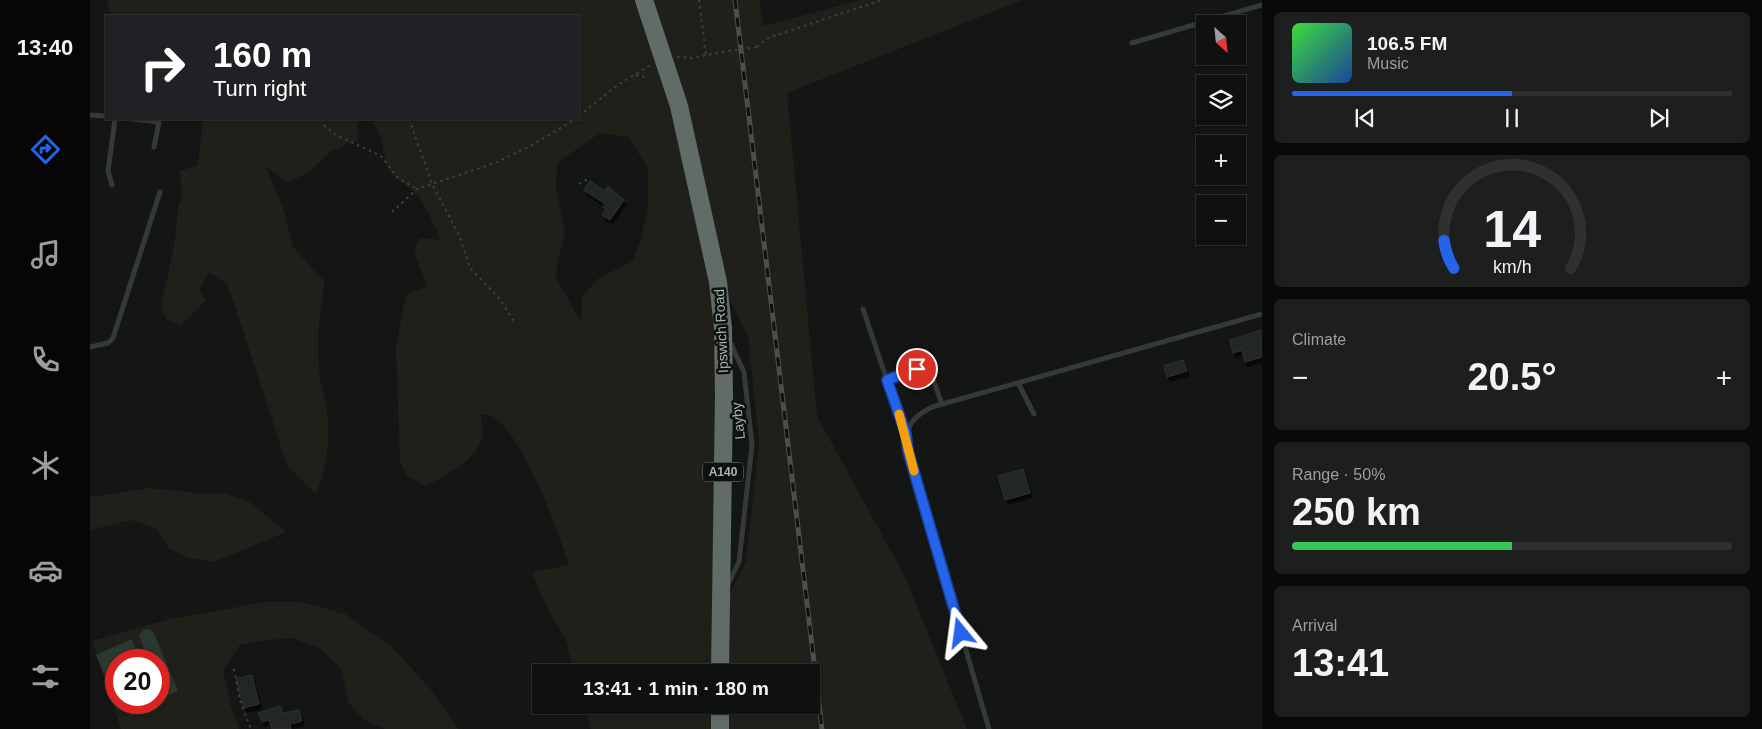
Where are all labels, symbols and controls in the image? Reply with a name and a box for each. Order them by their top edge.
north arrow [1196,15,1246,65]
map controls [1196,15,1246,245]
text: 106.5 FM [1367,33,1447,54]
text: 13:40 [17,35,73,60]
icon: right [130,35,195,100]
text: 160 m [213,35,312,74]
text: Music [1367,55,1409,72]
button: layers [1196,75,1246,125]
text: Turn right [213,76,306,101]
icon: previous [1351,104,1379,132]
icon: pause [1498,104,1526,132]
icon: next [1645,104,1673,132]
icon: directions [28,132,63,167]
button: + [1196,135,1246,185]
button: − [1196,195,1246,245]
text: 14 [1483,200,1541,258]
icon: music [28,237,63,272]
text: km/h [1493,257,1531,277]
street label: Ipswich Road [711,289,731,373]
text: Climate [1292,331,1346,348]
icon: phone [28,342,63,377]
pin [896,348,938,390]
icon: arrive [903,355,931,383]
text: 20.5° [1467,356,1557,398]
text: − [1292,362,1308,393]
text: + [1716,362,1732,393]
street label: Layby [728,402,748,440]
icon: climate [28,448,63,483]
road number: A140 [703,462,743,482]
text: Range · 50% [1292,466,1385,483]
text: 250 km [1292,491,1421,533]
icon: car [28,553,63,588]
position arrow [934,606,986,658]
text: Arrival [1292,617,1337,634]
text: 13:41 [1292,642,1389,684]
speed limit sign: 20 [105,649,170,714]
icon: filters [28,659,63,694]
text: 13:41 · 1 min · 180 m [583,678,769,699]

